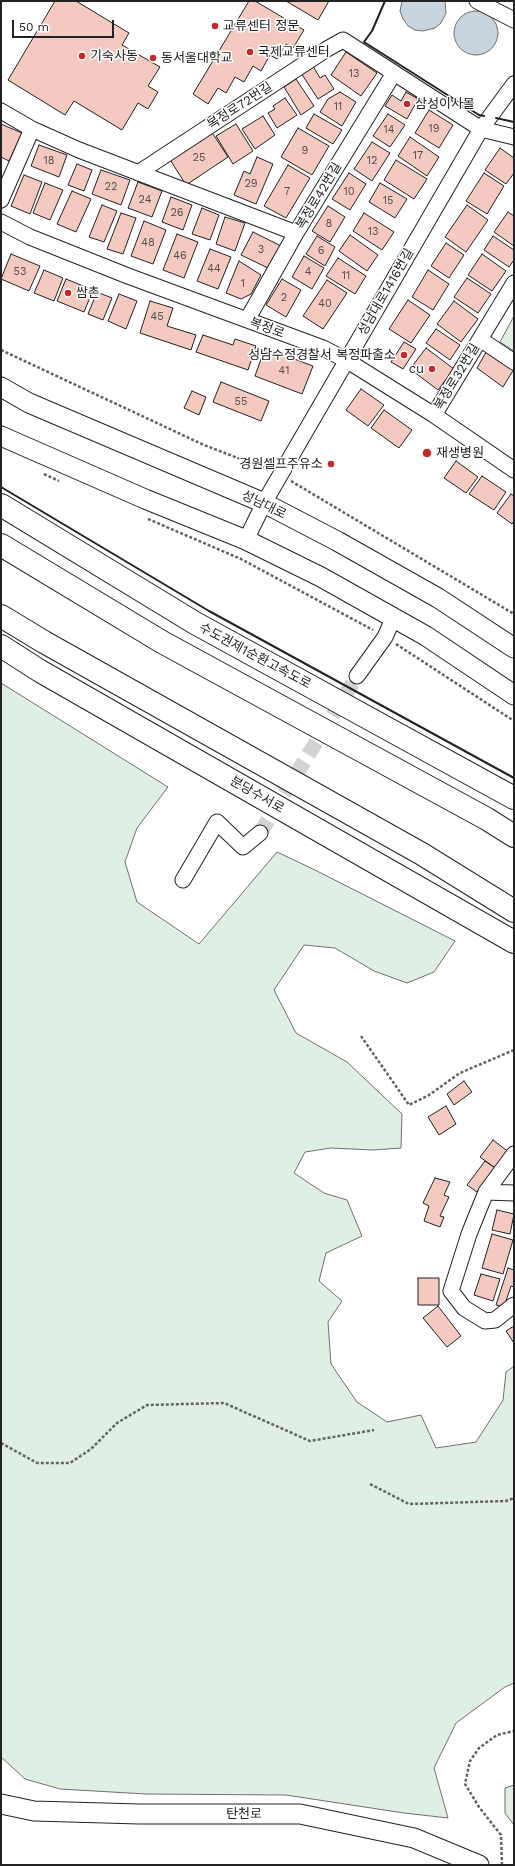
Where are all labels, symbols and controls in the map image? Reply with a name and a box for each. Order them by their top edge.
scale bar [14,12,116,38]
place label: 교류센터 정문 [223,18,299,34]
text: 50 m [19,20,49,34]
marker: 교류센터 정문 [210,21,220,31]
place label: 국제교류센터 [258,44,330,60]
marker: 국제교류센터 [245,47,255,57]
place label: 기숙사동 [90,48,138,64]
place label: 동서울대학교 [161,50,233,66]
marker: 기숙사동 [77,51,87,61]
marker: 동서울대학교 [148,53,158,63]
house number: 13 [349,67,359,81]
street label: 복정로72번길 [204,79,276,133]
place label: 삼성이사몰 [415,96,475,112]
marker: 삼성이사몰 [402,99,412,109]
house number: 11 [334,100,342,114]
house number: 19 [428,122,440,136]
house number: 14 [383,123,395,137]
house number: 9 [302,144,308,158]
house number: 17 [413,149,423,163]
house number: 25 [193,151,205,165]
house number: 18 [43,154,55,168]
house number: 12 [367,154,377,168]
street label: 복정로42번길 [293,160,345,232]
house number: 29 [244,177,258,191]
house number: 22 [105,180,117,194]
house number: 7 [284,185,290,199]
house number: 10 [343,185,355,199]
house number: 24 [139,193,151,207]
house number: 15 [383,194,393,208]
house number: 26 [170,206,184,220]
house number: 8 [326,217,332,231]
house number: 13 [368,225,378,239]
house number: 48 [141,236,155,250]
house number: 3 [258,243,264,257]
house number: 6 [318,244,324,258]
street label: 성남대로1416번길 [355,246,417,338]
house number: 46 [173,249,187,263]
house number: 44 [207,262,221,276]
house number: 53 [14,265,26,279]
house number: 4 [305,265,311,279]
house number: 11 [342,269,350,283]
house number: 1 [241,277,245,291]
place label: 쌈촌 [76,285,100,301]
marker: 쌈촌 [63,288,73,298]
house number: 2 [281,291,287,305]
house number: 40 [318,297,332,311]
house number: 45 [150,310,164,324]
street label: 복정로 [247,315,287,341]
street label: 복정로32번길 [431,341,483,413]
place label: 성남수정경찰서 복정파출소 [248,347,396,363]
marker: 성남수정경찰서 복정파출소 [399,350,409,360]
place label: cu [409,361,424,377]
house number: 41 [279,364,289,378]
marker: cu [427,364,437,374]
house number: 55 [235,395,247,409]
place label: 재생병원 [436,445,484,461]
marker: 재생병원 [421,447,433,459]
place label: 경원셀프주유소 [239,456,323,472]
marker: 경원셀프주유소 [326,459,336,469]
street label: 성남대로 [239,488,289,522]
street label: 수도권제1순환고속도로 [196,620,314,692]
street label: 분당수서로 [227,773,287,817]
street label: 탄천로 [226,1806,262,1822]

